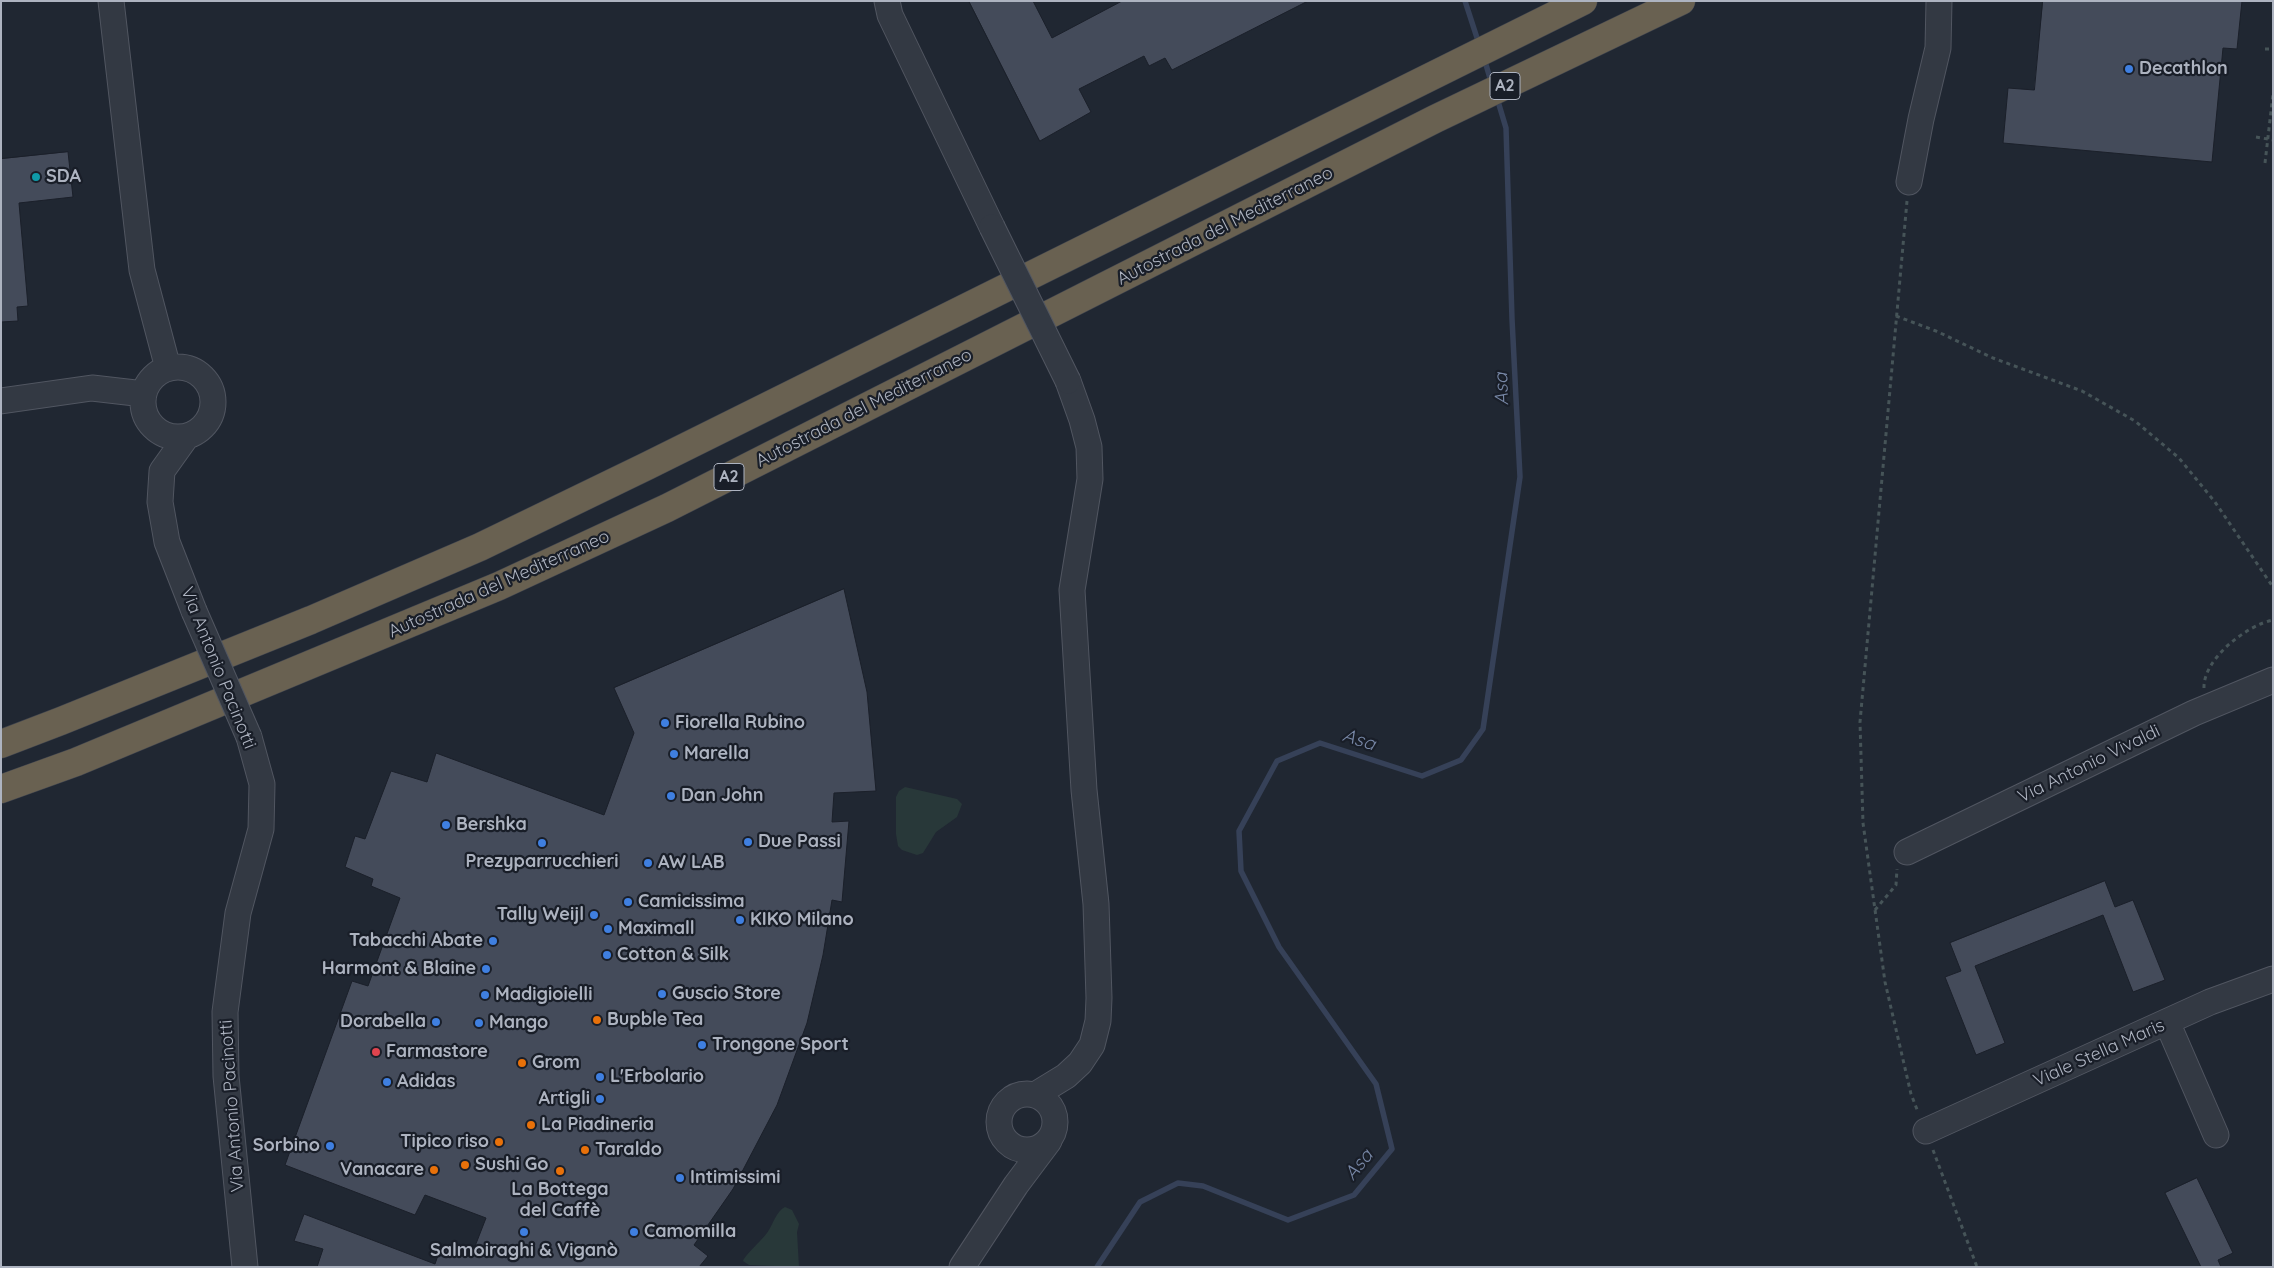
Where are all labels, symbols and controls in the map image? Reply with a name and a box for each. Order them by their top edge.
place label: Decathlon [2139,58,2228,80]
marker: Decathlon [2123,63,2135,75]
road number: A2 [1490,72,1520,100]
street label: Autostrada del Mediterraneo [1113,162,1337,290]
place label: SDA [46,166,81,188]
marker: SDA [30,171,42,183]
street label: Autostrada del Mediterraneo [752,344,976,472]
water label: Asa [1490,372,1514,406]
road number: A2 [714,464,744,491]
street label: Autostrada del Mediterraneo [385,525,613,643]
street label: Via Antonio Pacinotti [176,584,260,752]
place label: Fiorella Rubino [675,712,805,734]
marker: Fiorella Rubino [659,717,671,729]
street label: Via Antonio Vivaldi [2014,720,2164,808]
water label: Asa [1340,724,1378,756]
place label: Marella [684,743,749,765]
marker: Marella [668,748,680,760]
place label: Dan John [681,785,763,807]
marker: Dan John [665,790,677,802]
place label: Bershka [456,814,527,836]
marker: Bershka [440,819,452,831]
place label: Due Passi [758,831,841,853]
marker: Due Passi [742,836,754,848]
marker: Prezyparrucchieri [536,837,548,849]
place label: Prezyparrucchieri [465,851,619,873]
place label: AW LAB [658,852,725,874]
marker: AW LAB [642,857,654,869]
place label: Camicissima [638,891,745,913]
marker: Camicissima [622,896,634,908]
place label: Tally Weijl [497,904,584,926]
marker: Tally Weijl [588,909,600,921]
place label: KIKO Milano [750,909,854,931]
marker: KIKO Milano [734,914,746,926]
place label: Maximall [618,918,695,940]
marker: Maximall [602,923,614,935]
place label: Tabacchi Abate [349,930,483,952]
marker: Tabacchi Abate [487,935,499,947]
place label: Cotton & Silk [617,944,729,966]
marker: Cotton & Silk [601,949,613,961]
place label: Harmont & Blaine [322,958,476,980]
marker: Harmont & Blaine [480,963,492,975]
place label: Guscio Store [672,983,781,1005]
place label: Madigioielli [495,984,592,1006]
marker: Guscio Store [656,988,668,1000]
marker: Madigioielli [479,989,491,1001]
place label: Bupble Tea [607,1009,703,1031]
place label: Dorabella [340,1011,426,1033]
place label: Mango [489,1012,548,1034]
marker: Bupble Tea [591,1014,603,1026]
street label: Viale Stella Maris [2030,1014,2168,1092]
marker: Dorabella [430,1016,442,1028]
marker: Mango [473,1017,485,1029]
street label: Via Antonio Pacinotti [215,1019,249,1193]
place label: Trongone Sport [712,1034,849,1056]
marker: Trongone Sport [696,1039,708,1051]
place label: Farmastore [386,1041,488,1063]
marker: Farmastore [370,1046,382,1058]
place label: Grom [532,1052,580,1074]
marker: Grom [516,1057,528,1069]
place label: L'Erbolario [610,1066,704,1088]
place label: Adidas [397,1071,455,1093]
marker: L'Erbolario [594,1071,606,1083]
marker: Adidas [381,1076,393,1088]
place label: Artigli [538,1088,590,1110]
marker: Artigli [594,1093,606,1105]
place label: La Piadineria [541,1114,654,1136]
marker: La Piadineria [525,1119,537,1131]
place label: Tipico riso [400,1131,489,1153]
place label: Sorbino [253,1135,320,1157]
marker: Tipico riso [493,1136,505,1148]
place label: Taraldo [595,1139,662,1161]
marker: Sorbino [324,1140,336,1152]
marker: Taraldo [579,1144,591,1156]
water label: Asa [1340,1145,1378,1185]
place label: Sushi Go [475,1154,549,1176]
place label: Vanacare [340,1159,424,1181]
marker: Sushi Go [459,1159,471,1171]
marker: Vanacare [428,1164,440,1176]
marker: La Bottega del Caffè [554,1165,566,1177]
place label: Intimissimi [690,1167,781,1189]
marker: Intimissimi [674,1172,686,1184]
place label: La Bottega del Caffè [511,1179,609,1222]
place label: Camomilla [644,1221,736,1243]
marker: Salmoiraghi & Viganò [518,1226,530,1238]
marker: Camomilla [628,1226,640,1238]
place label: Salmoiraghi & Viganò [430,1240,618,1262]

